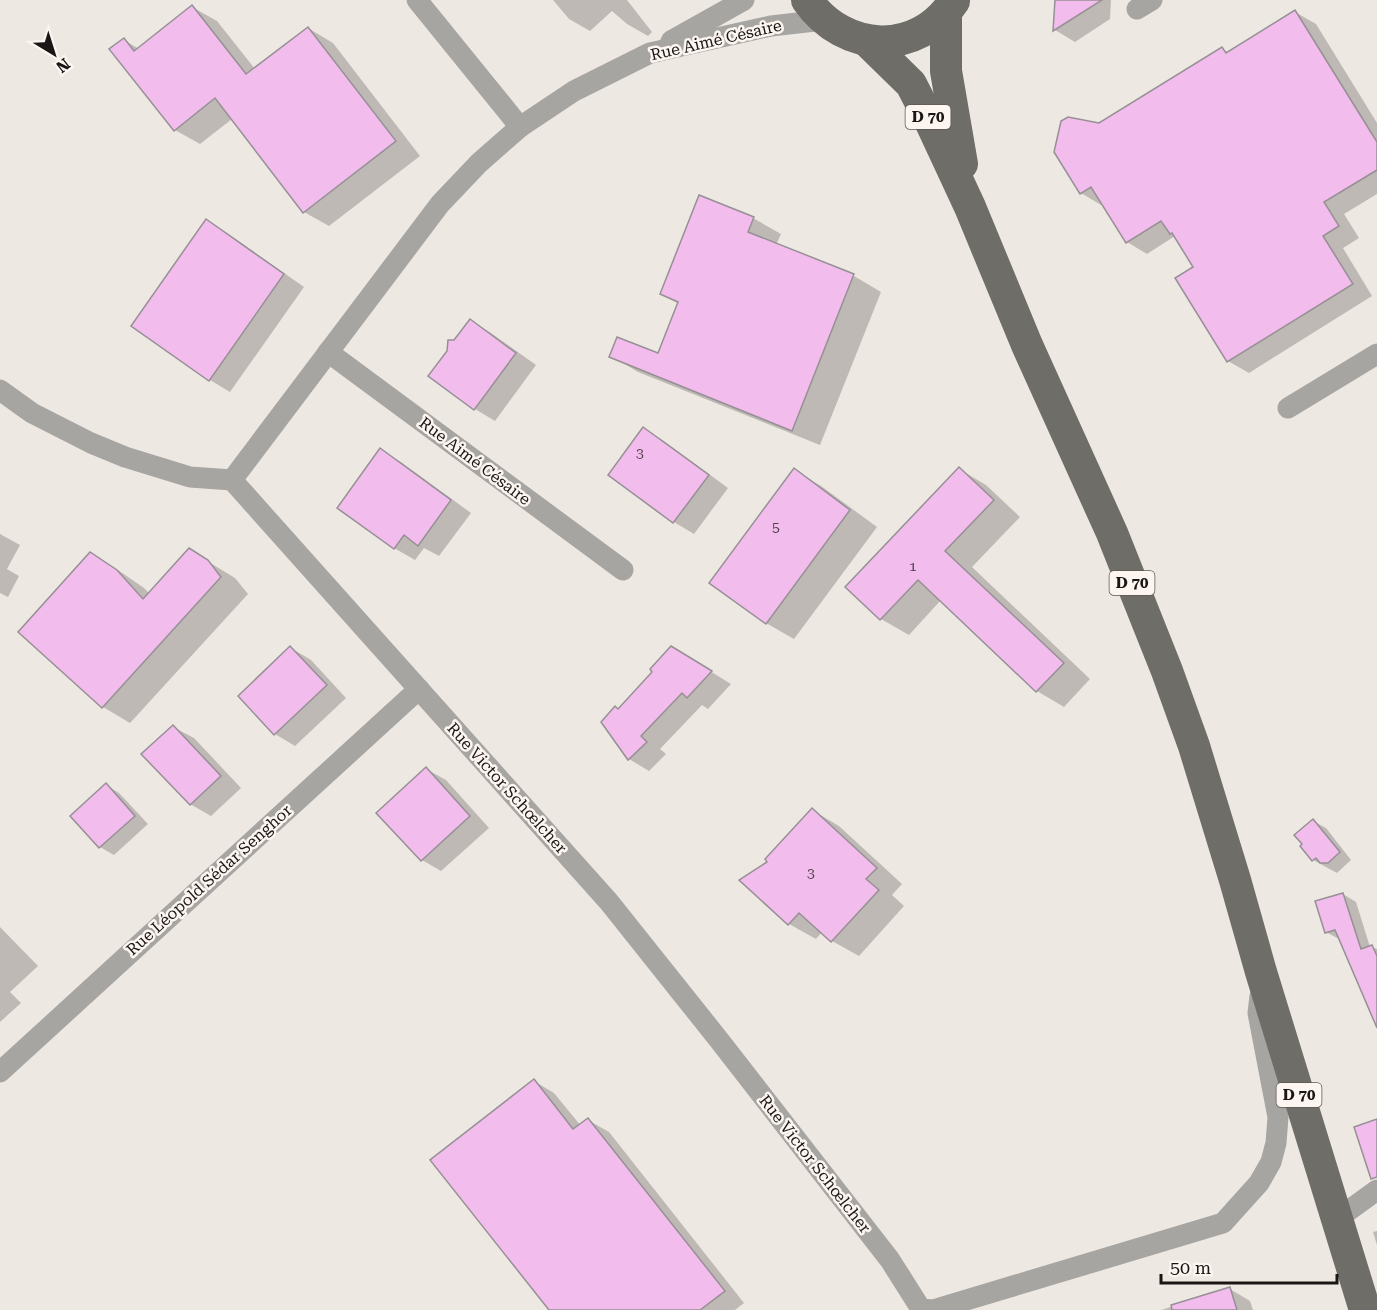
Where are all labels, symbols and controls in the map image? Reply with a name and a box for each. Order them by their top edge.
street label: Rue Aimé Césaire [648,16,784,64]
north arrow [24,24,84,84]
text: N [52,54,74,77]
road number: D 70 [906,105,950,129]
street label: Rue Aimé Césaire [416,413,534,509]
house number: 3 [636,445,644,461]
house number: 5 [772,519,780,535]
house number: 1 [909,558,917,574]
road number: D 70 [1110,571,1154,595]
street label: Rue Victor Schœlcher [443,719,571,858]
street label: Rue Léopold Sédar Senghor [123,801,296,959]
house number: 3 [807,865,815,881]
road number: D 70 [1276,1083,1322,1107]
street label: Rue Victor Schœlcher [755,1091,875,1237]
scale bar [1161,1247,1336,1285]
text: 50 m [1170,1257,1211,1278]

